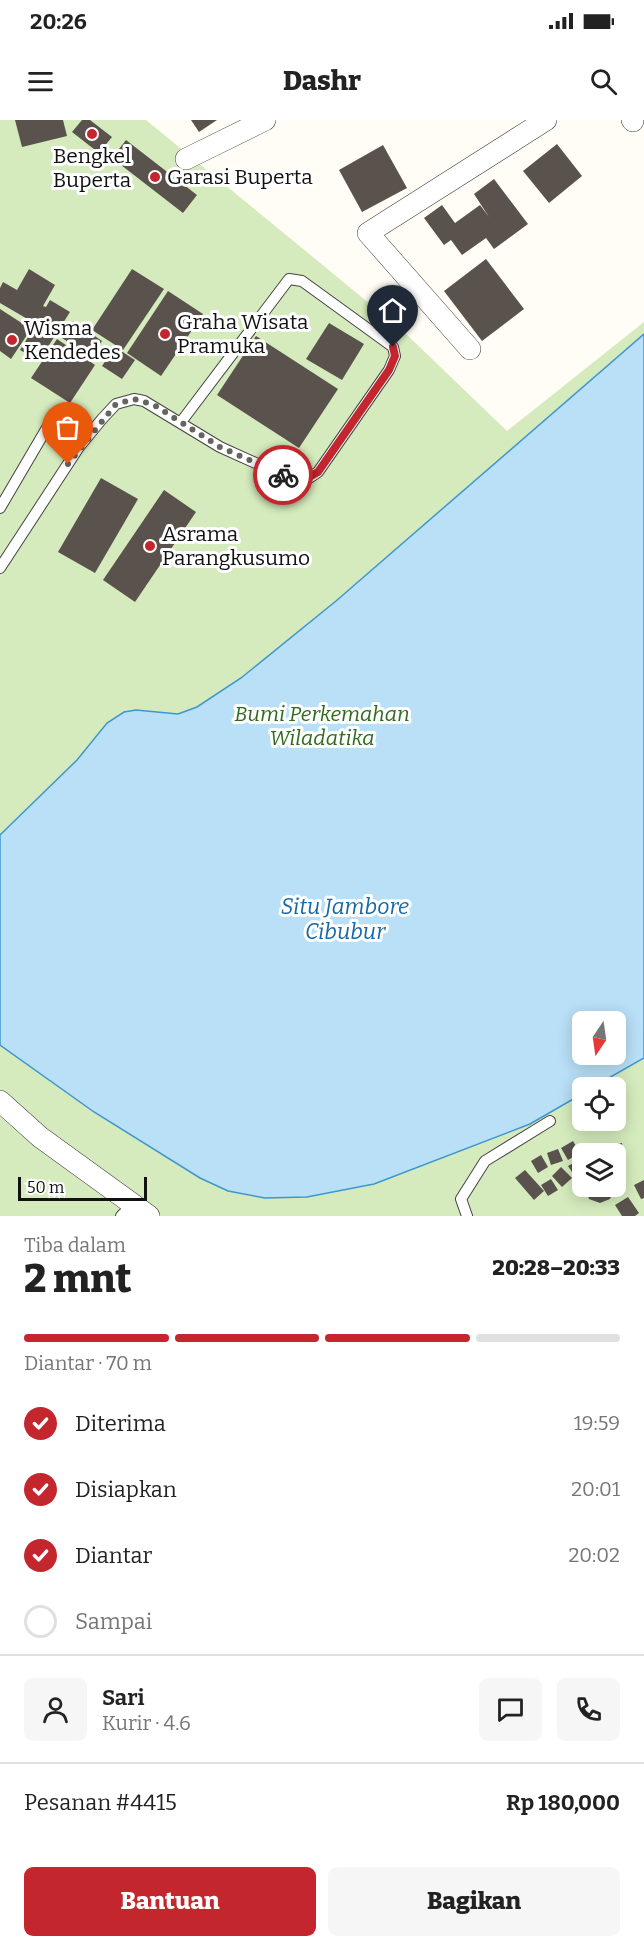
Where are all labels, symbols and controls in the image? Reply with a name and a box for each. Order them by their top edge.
text: 20:26 [30,8,87,35]
icon: menu [24,65,57,98]
text: Dashr [283,65,361,97]
icon: search [587,65,620,98]
marker: Bengkel Buperta [85,127,99,141]
place label: Bengkel Buperta [53,143,132,193]
place label: Garasi Buperta [167,164,313,190]
marker: Garasi Buperta [148,170,162,184]
pin [367,285,418,347]
icon: home [376,294,409,327]
place label: Graha Wisata Pramuka [177,309,309,359]
place label: Wisma Kendedes [24,315,121,365]
marker: Graha Wisata Pramuka [158,327,172,341]
marker: Wisma Kendedes [5,333,19,347]
pin [42,402,93,464]
icon: bag [51,411,84,444]
courier [253,445,313,505]
icon: bike [267,459,300,492]
place label: Asrama Parangkusumo [162,521,310,571]
marker: Asrama Parangkusumo [143,539,157,553]
park label: Bumi Perkemahan Wiladatika [234,701,410,751]
water label: Situ Jambore Cibubur [281,893,409,945]
north arrow [572,1011,626,1065]
map controls [572,1011,626,1197]
button: locate [572,1077,626,1131]
button: layers [572,1143,626,1197]
scale bar [18,1174,147,1202]
text: 50 m [27,1178,64,1197]
text: Tiba dalam [24,1233,126,1257]
text: 20:28–20:33 [492,1254,620,1281]
text: 2 mnt [24,1256,132,1302]
text: Diantar · 70 m [24,1351,152,1375]
icon: check [24,1407,57,1440]
text: Diterima [75,1410,166,1437]
text: 19:59 [574,1411,620,1435]
icon: check [24,1473,57,1506]
text: Disiapkan [75,1476,177,1503]
text: 20:01 [571,1477,620,1501]
icon: check [24,1539,57,1572]
text: Diantar [75,1542,152,1569]
text: 20:02 [568,1543,620,1567]
text: Sampai [75,1608,152,1635]
button: person [24,1678,87,1741]
button: chat [479,1678,542,1741]
button: phone [557,1678,620,1741]
text: Sari [102,1684,144,1711]
text: Kurir · 4.6 [102,1711,191,1735]
text: Pesanan #4415 [24,1789,177,1816]
text: Rp 180,000 [506,1789,620,1816]
button: Bantuan [24,1867,316,1936]
button: Bagikan [328,1867,620,1936]

